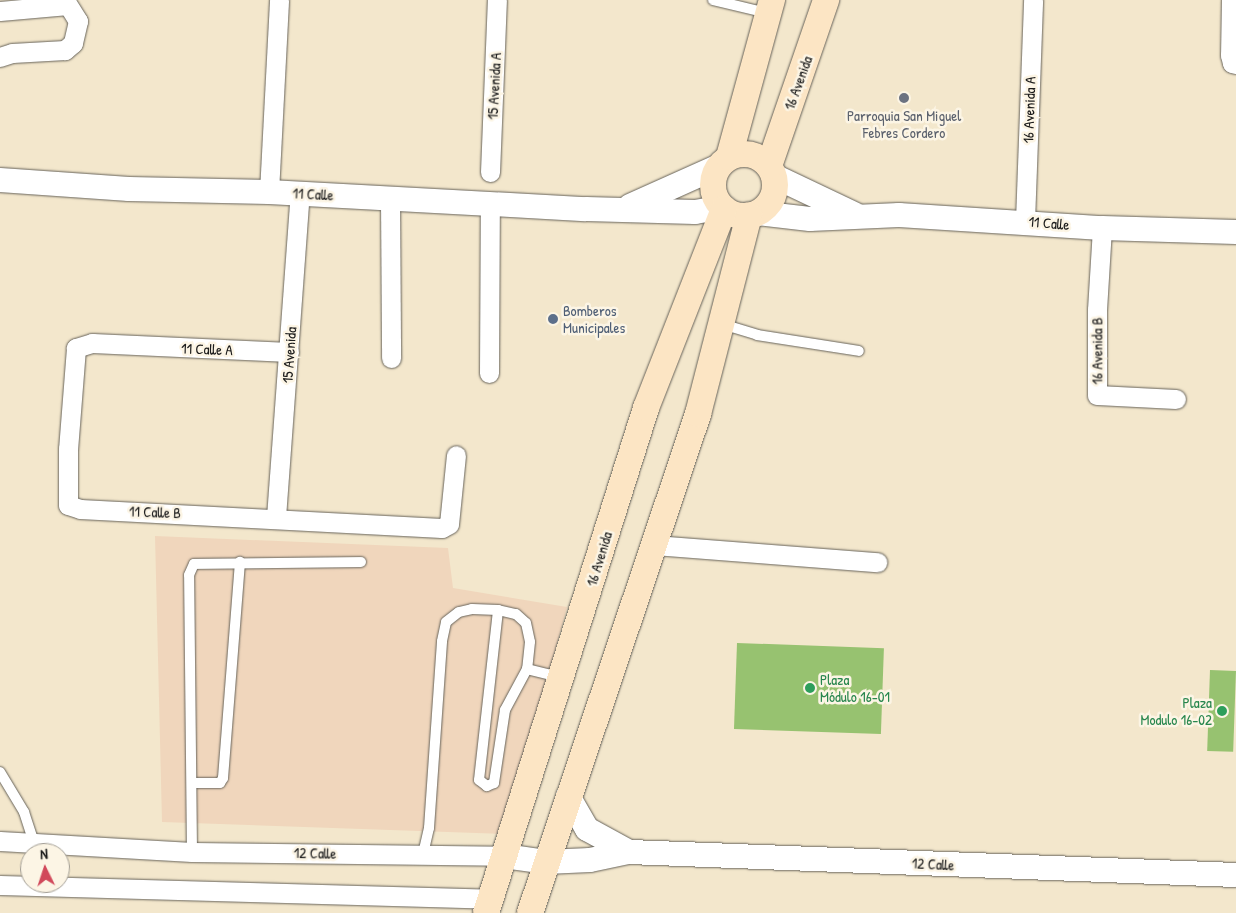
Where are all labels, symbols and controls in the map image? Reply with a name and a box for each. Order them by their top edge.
street label: 15 Avenida A [483,52,505,120]
street label: 16 Avenida [780,54,816,112]
street label: 16 Avenida A [1019,76,1039,144]
marker: Parroquia San Miguel Febres Cordero [898,92,910,104]
place label: Parroquia San Miguel Febres Cordero [847,106,961,141]
street label: 11 Calle [292,184,334,204]
street label: 11 Calle [1028,212,1070,234]
place label: Bomberos Municipales [563,301,625,336]
marker: Bomberos Municipales [547,313,559,325]
street label: 16 Avenida B [1088,317,1106,385]
street label: 15 Avenida [278,326,300,384]
street label: 11 Calle A [181,339,233,359]
street label: 11 Calle B [129,502,181,522]
street label: 16 Avenida [582,530,616,588]
place label: Plaza Módulo 16-01 [820,670,890,705]
marker: Plaza Módulo 16-01 [804,682,816,694]
place label: Plaza Modulo 16-02 [1140,693,1212,728]
marker: Plaza Modulo 16-02 [1216,705,1228,717]
north arrow [20,843,70,893]
text: N [40,844,48,863]
street label: 12 Calle [294,844,336,862]
street label: 12 Calle [911,854,955,874]

